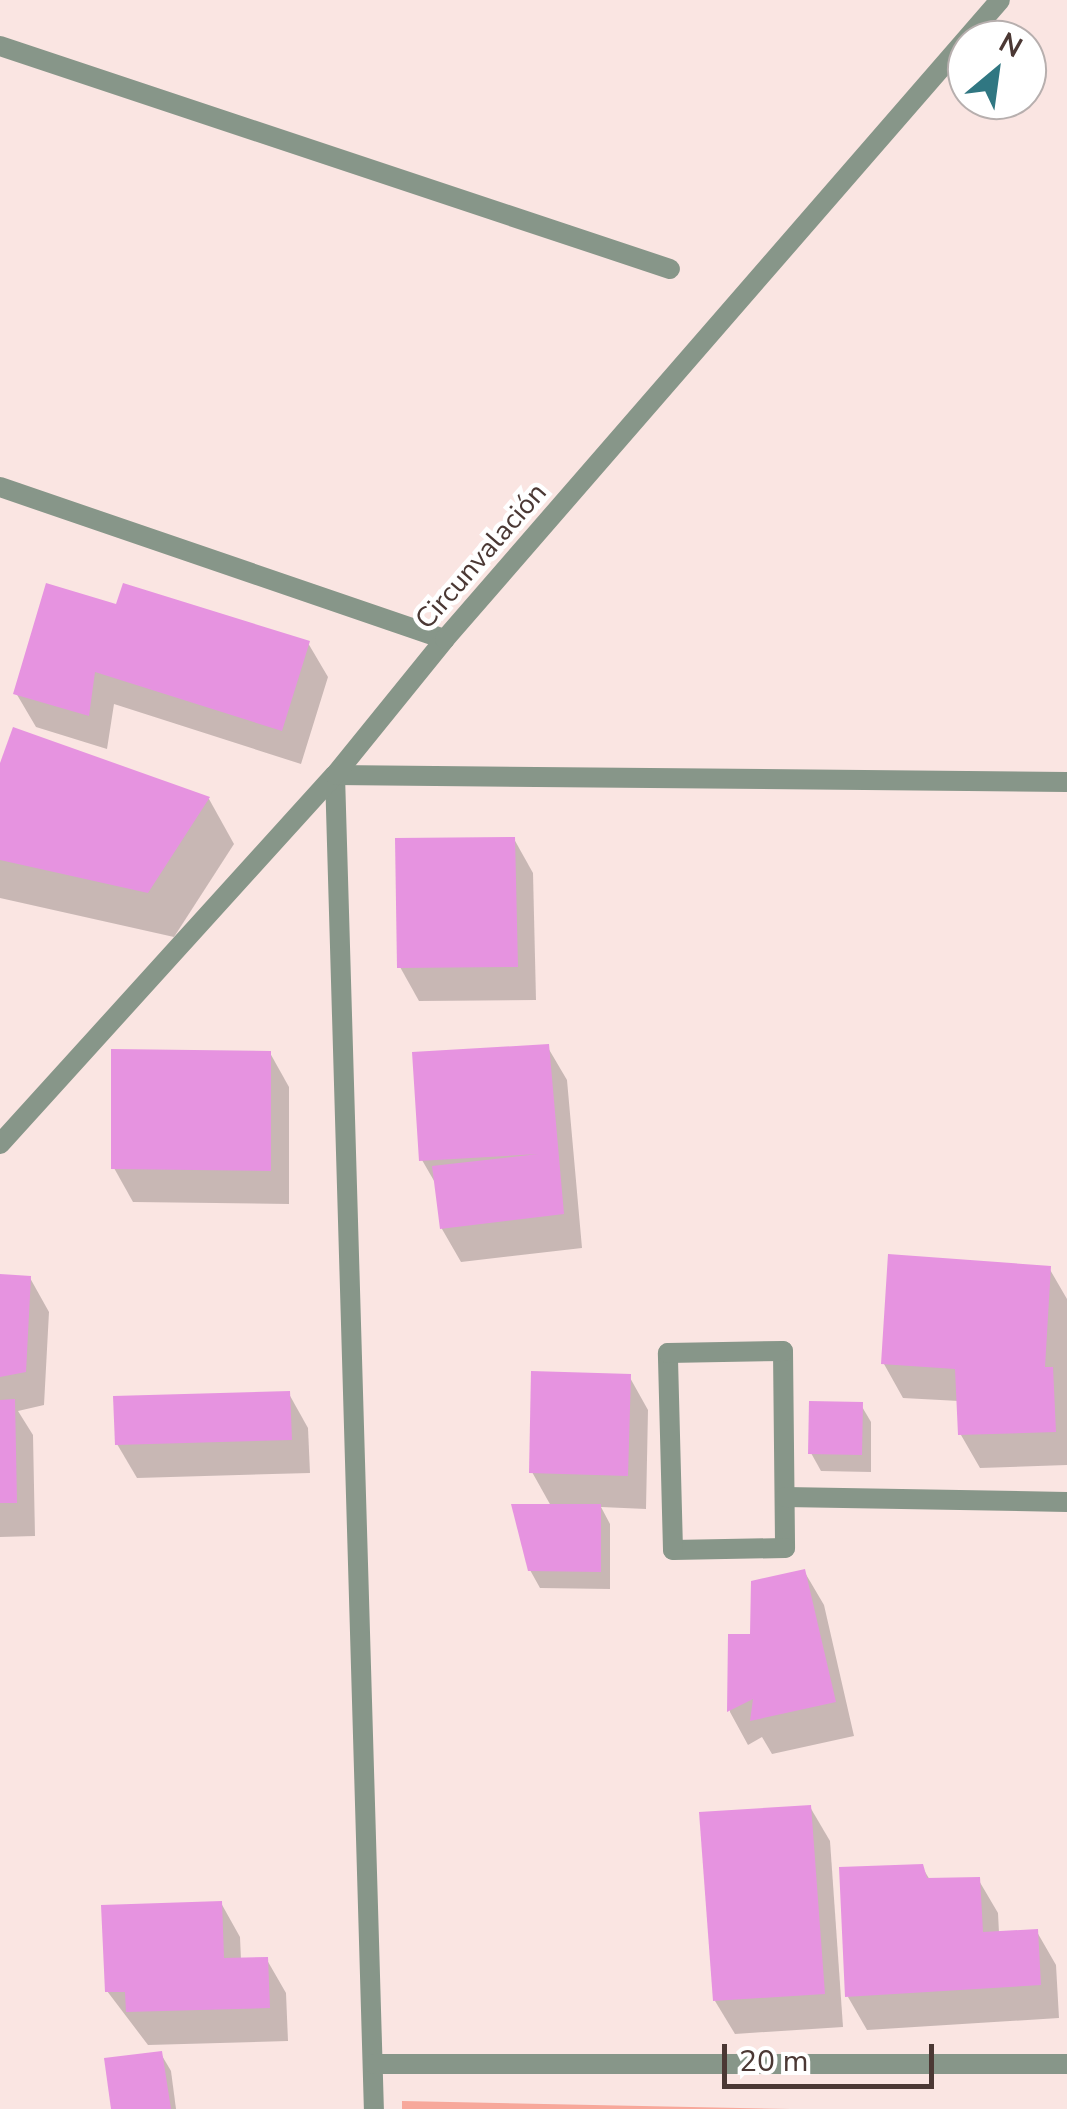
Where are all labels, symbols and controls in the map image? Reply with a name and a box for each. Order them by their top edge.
north arrow [947,20,1047,120]
text: N [992,24,1029,67]
street label: Circunvalación [408,476,554,636]
scale bar [727,2024,940,2086]
text: 20 m [739,2041,808,2082]

